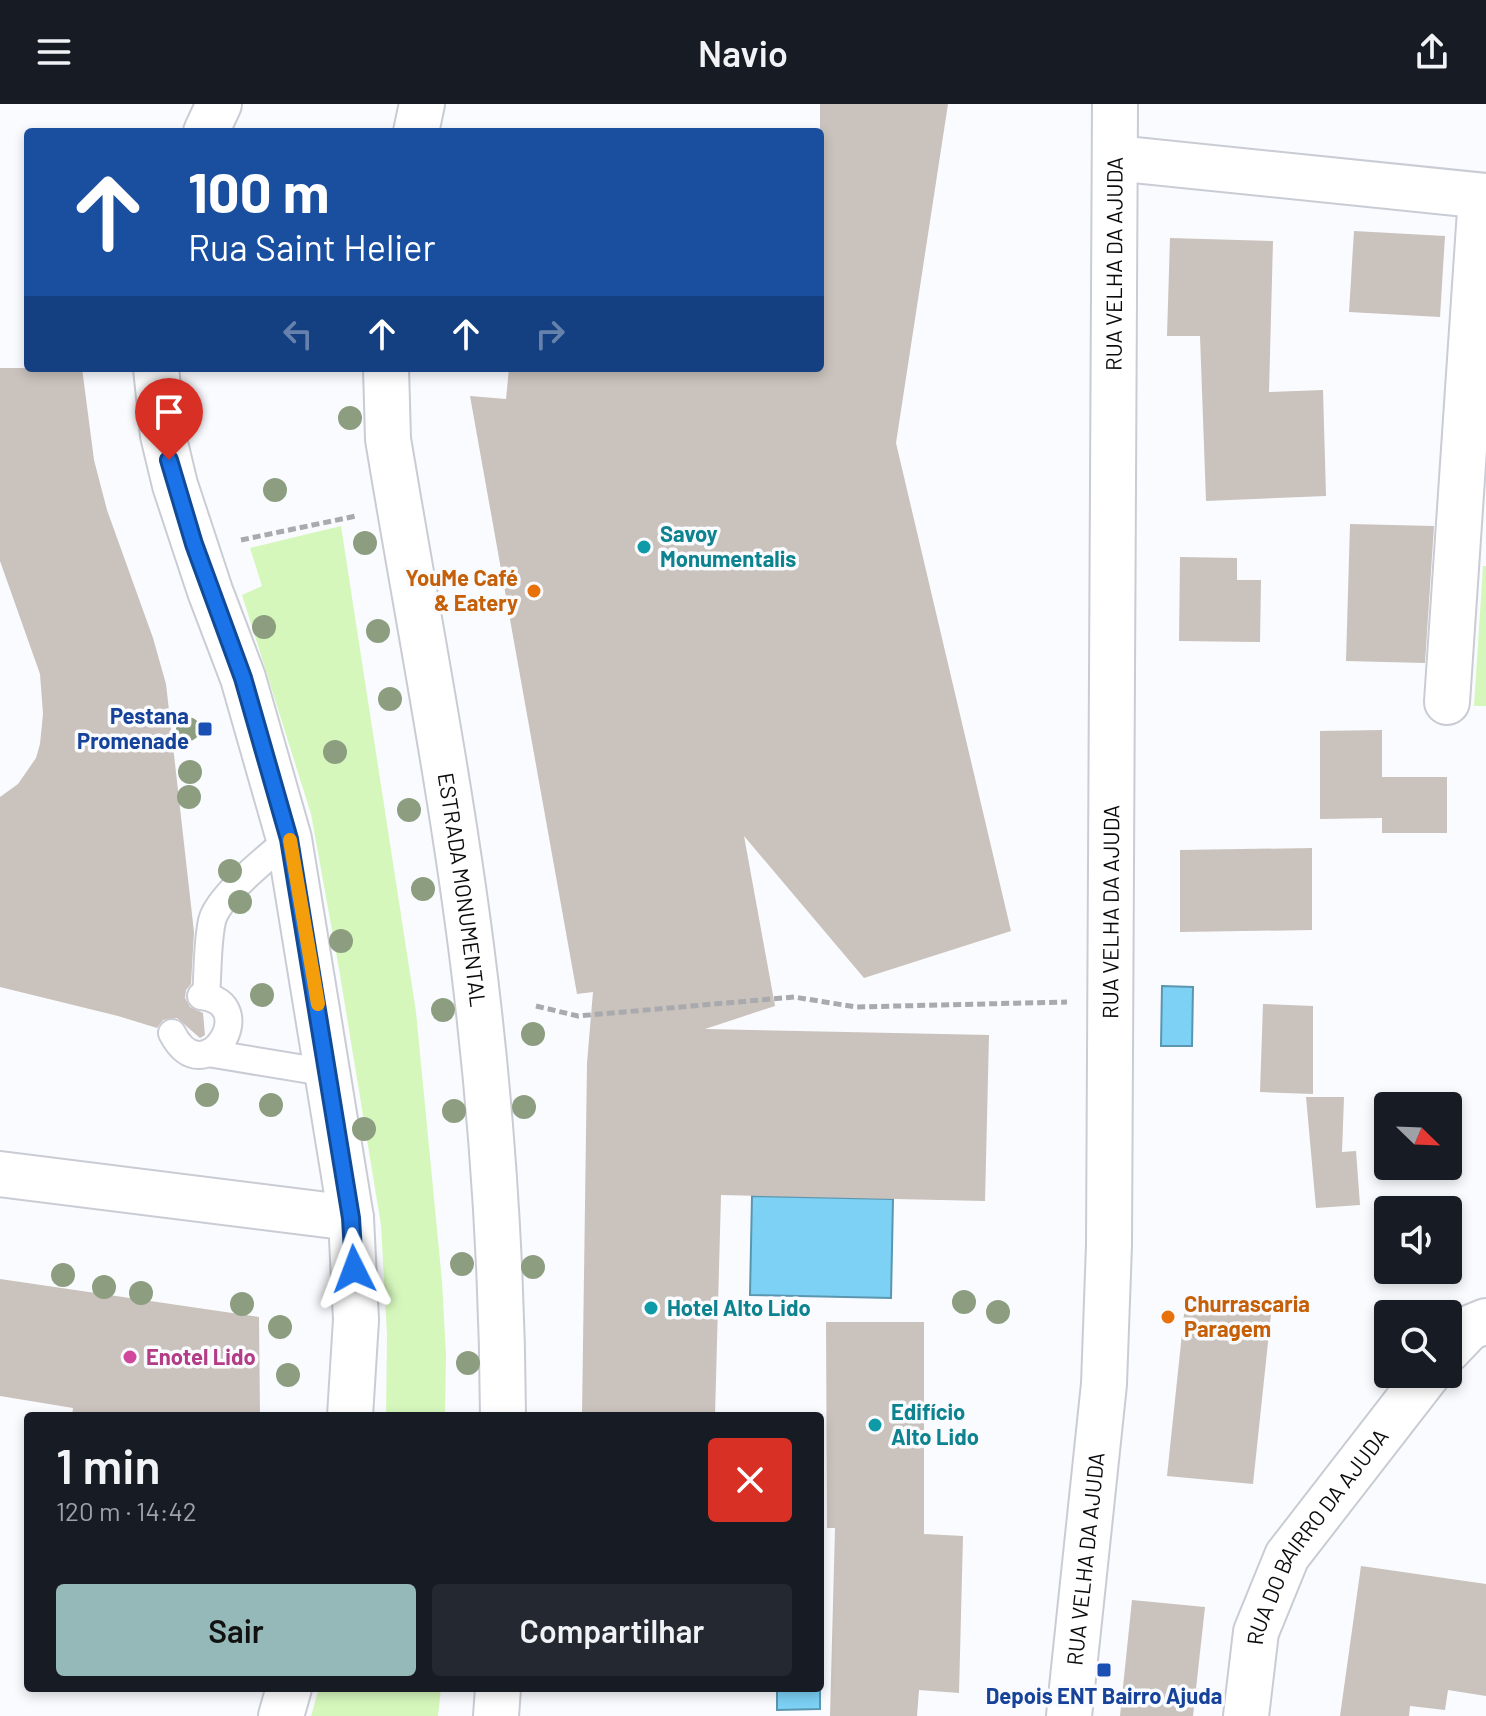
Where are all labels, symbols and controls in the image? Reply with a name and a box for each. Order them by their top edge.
icon: menu [32,30,76,74]
icon: share [1410,30,1454,74]
text: Navio [698,31,788,74]
text: 100 m [188,157,330,224]
street label: RUA VELHA DA AJUDA [1100,157,1127,371]
icon: ahead [56,160,160,264]
text: Rua Saint Helier [188,225,436,268]
icon: left [276,312,320,356]
icon: ahead [360,312,404,356]
icon: ahead [444,312,488,356]
icon: right [528,312,572,356]
pin [135,378,203,460]
icon: arrive [147,390,191,434]
place label: Savoy Monumentalis [660,520,796,571]
marker: Savoy Monumentalis [635,538,653,556]
place label: YouMe Café & Eatery [405,564,518,615]
marker: YouMe Café & Eatery [525,582,543,600]
place label: Pestana Promenade [77,702,189,753]
marker: Pestana Promenade [196,720,214,738]
street label: ESTRADA MONUMENTAL [433,771,492,1008]
street label: RUA VELHA DA AJUDA [1096,805,1123,1019]
north arrow [1374,1092,1462,1180]
map controls [1374,1092,1462,1388]
button: sound [1374,1196,1462,1284]
position arrow [312,1227,396,1311]
place label: Churrascaria Paragem [1184,1290,1310,1341]
place label: Hotel Alto Lido [667,1294,811,1320]
marker: Hotel Alto Lido [642,1299,660,1317]
button: search [1374,1300,1462,1388]
marker: Churrascaria Paragem [1159,1308,1177,1326]
place label: Enotel Lido [146,1343,256,1369]
marker: Enotel Lido [121,1348,139,1366]
place label: Edifício Alto Lido [891,1398,979,1449]
marker: Edifício Alto Lido [866,1416,884,1434]
street label: RUA DO BAIRRO DA AJUDA [1241,1423,1393,1646]
text: 1 min [56,1436,161,1494]
button: close [708,1438,792,1522]
street label: RUA VELHA DA AJUDA [1060,1451,1109,1667]
text: 120 m · 14:42 [56,1495,197,1526]
button: Sair [56,1584,416,1676]
button: Compartilhar [432,1584,792,1676]
marker: Depois ENT Bairro Ajuda [1095,1661,1113,1679]
place label: Depois ENT Bairro Ajuda [986,1682,1222,1708]

